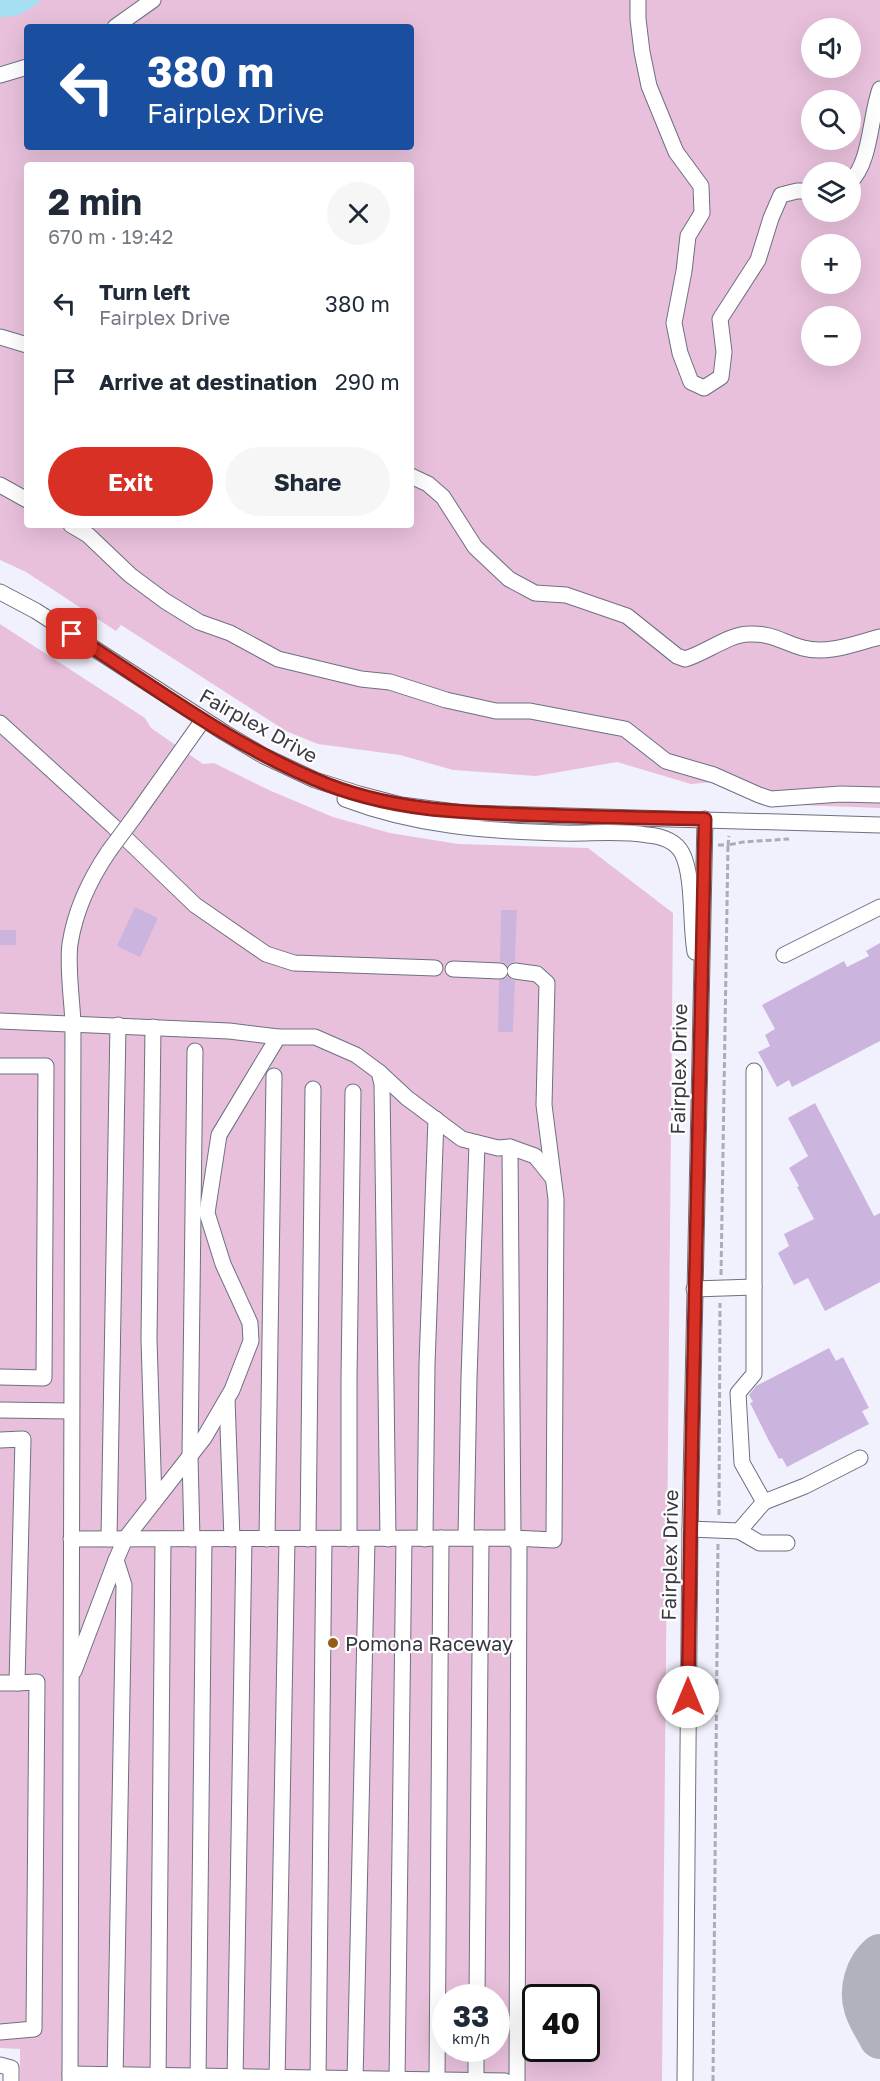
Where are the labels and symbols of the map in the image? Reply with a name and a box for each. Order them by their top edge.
pin [46,608,97,659]
street label: Fairplex Drive [196,683,322,767]
street label: Fairplex Drive [665,1003,691,1135]
street label: Fairplex Drive [656,1489,682,1621]
place label: Pomona Raceway [345,1631,513,1655]
marker: Pomona Raceway [326,1636,340,1650]
position arrow [656,1665,720,1729]
speed limit sign: 40 [522,1984,600,2062]

